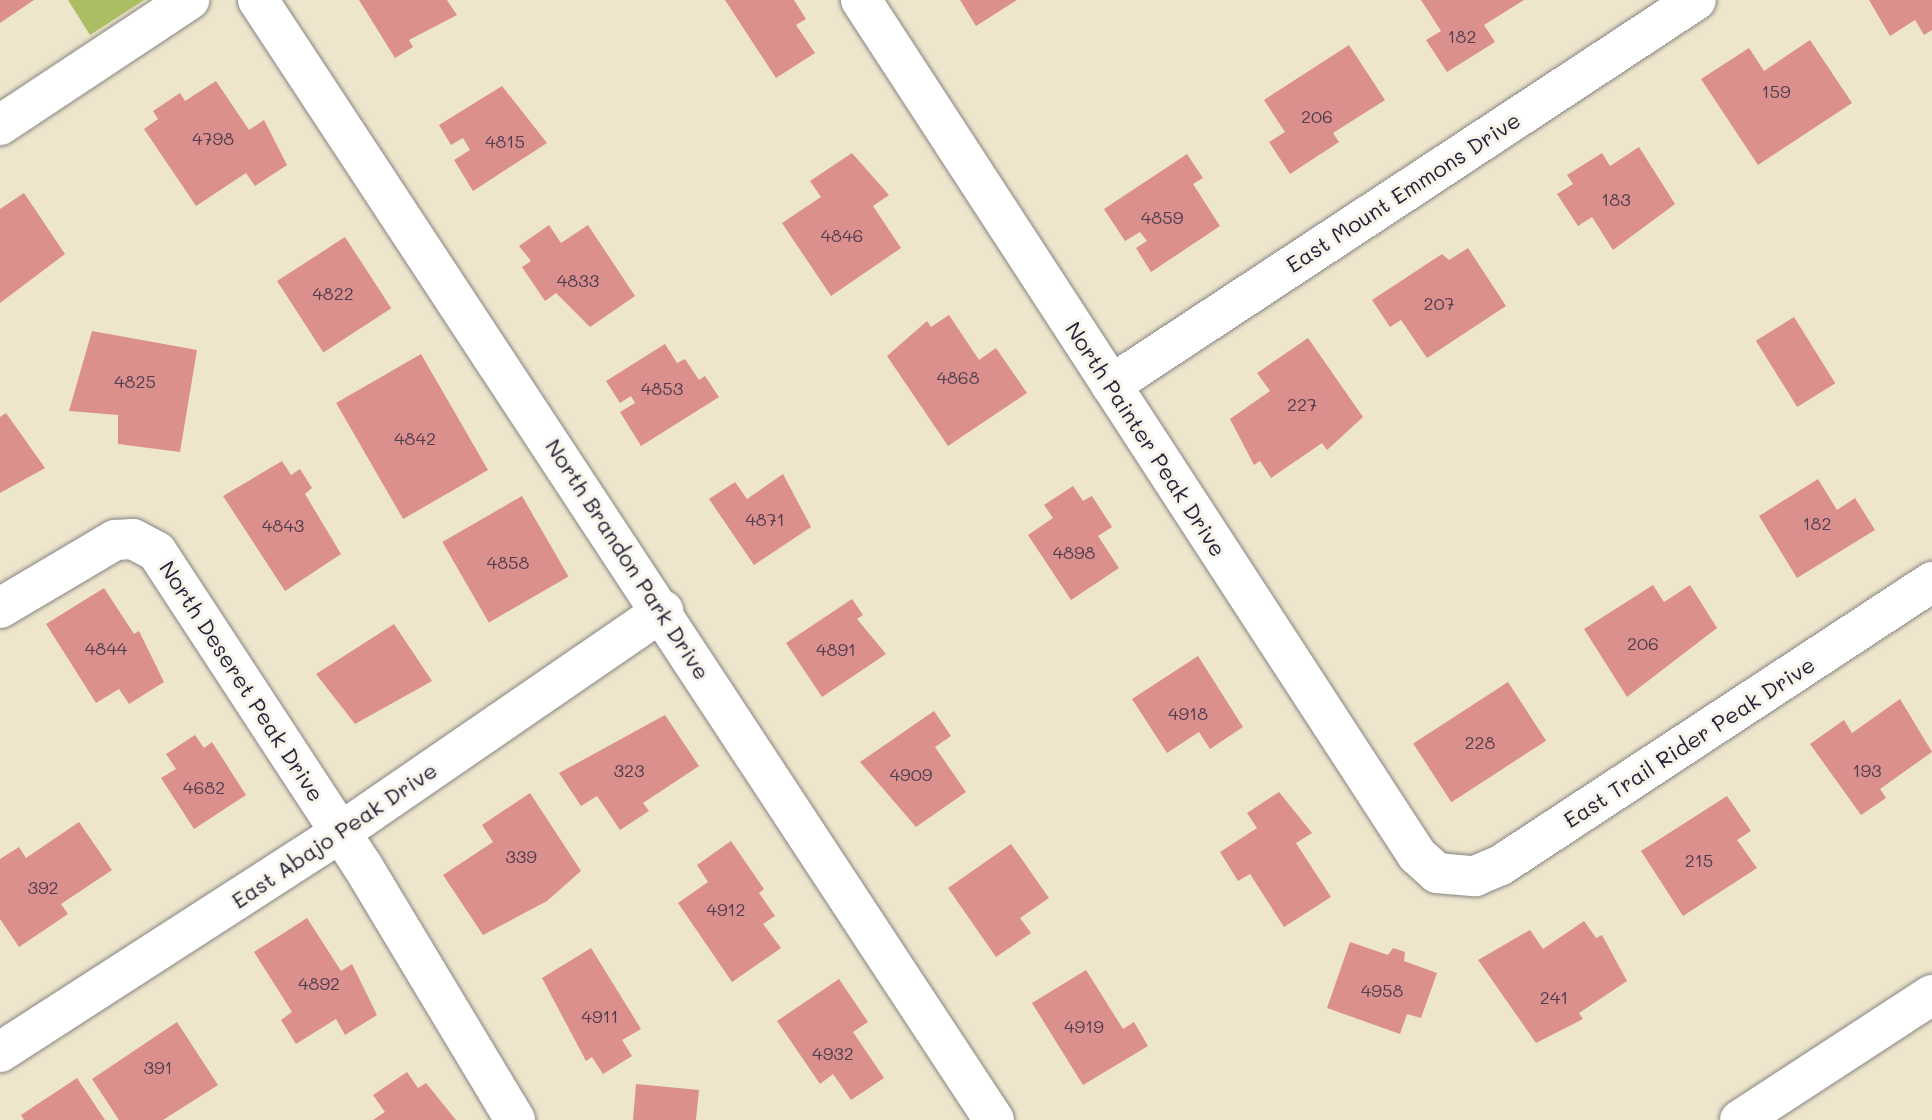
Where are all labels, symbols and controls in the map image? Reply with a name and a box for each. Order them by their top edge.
house number: 182 [1448,25,1476,47]
house number: 159 [1761,80,1791,102]
house number: 206 [1301,105,1333,127]
street label: East Mount Emmons Drive [1281,106,1525,278]
house number: 4798 [192,127,234,149]
house number: 4815 [485,130,525,152]
house number: 183 [1601,188,1631,210]
house number: 4859 [1141,206,1183,228]
house number: 4846 [821,224,863,246]
house number: 4833 [557,269,599,291]
house number: 4822 [312,282,354,304]
house number: 207 [1423,292,1455,314]
street label: North Painter Peak Drive [1060,317,1232,561]
house number: 4868 [936,366,980,388]
house number: 4825 [114,370,156,392]
house number: 4853 [641,377,683,399]
house number: 227 [1287,393,1317,415]
house number: 4842 [394,427,436,449]
street label: North Brandon Park Drive [540,434,716,684]
house number: 4871 [745,508,785,530]
house number: 182 [1803,512,1831,534]
house number: 4843 [262,514,304,536]
house number: 4898 [1053,541,1095,563]
house number: 4858 [487,551,529,573]
street label: North Deseret Peak Drive [154,556,330,806]
house number: 206 [1627,632,1659,654]
house number: 4844 [85,637,127,659]
house number: 4891 [816,638,856,660]
street label: East Trail Rider Peak Drive [1558,651,1820,833]
house number: 4918 [1168,702,1208,724]
house number: 228 [1465,731,1495,753]
street label: East Abajo Peak Drive [226,756,442,914]
house number: 323 [613,759,645,781]
house number: 193 [1852,759,1882,781]
house number: 4909 [890,763,932,785]
house number: 4682 [183,776,225,798]
house number: 339 [505,845,537,867]
house number: 215 [1685,849,1713,871]
house number: 392 [27,876,59,898]
house number: 4912 [706,898,746,920]
house number: 4892 [298,972,340,994]
house number: 4958 [1361,979,1403,1001]
house number: 241 [1540,986,1568,1008]
house number: 4911 [581,1005,619,1027]
house number: 4919 [1064,1015,1104,1037]
house number: 4932 [812,1042,854,1064]
house number: 391 [143,1056,173,1078]

